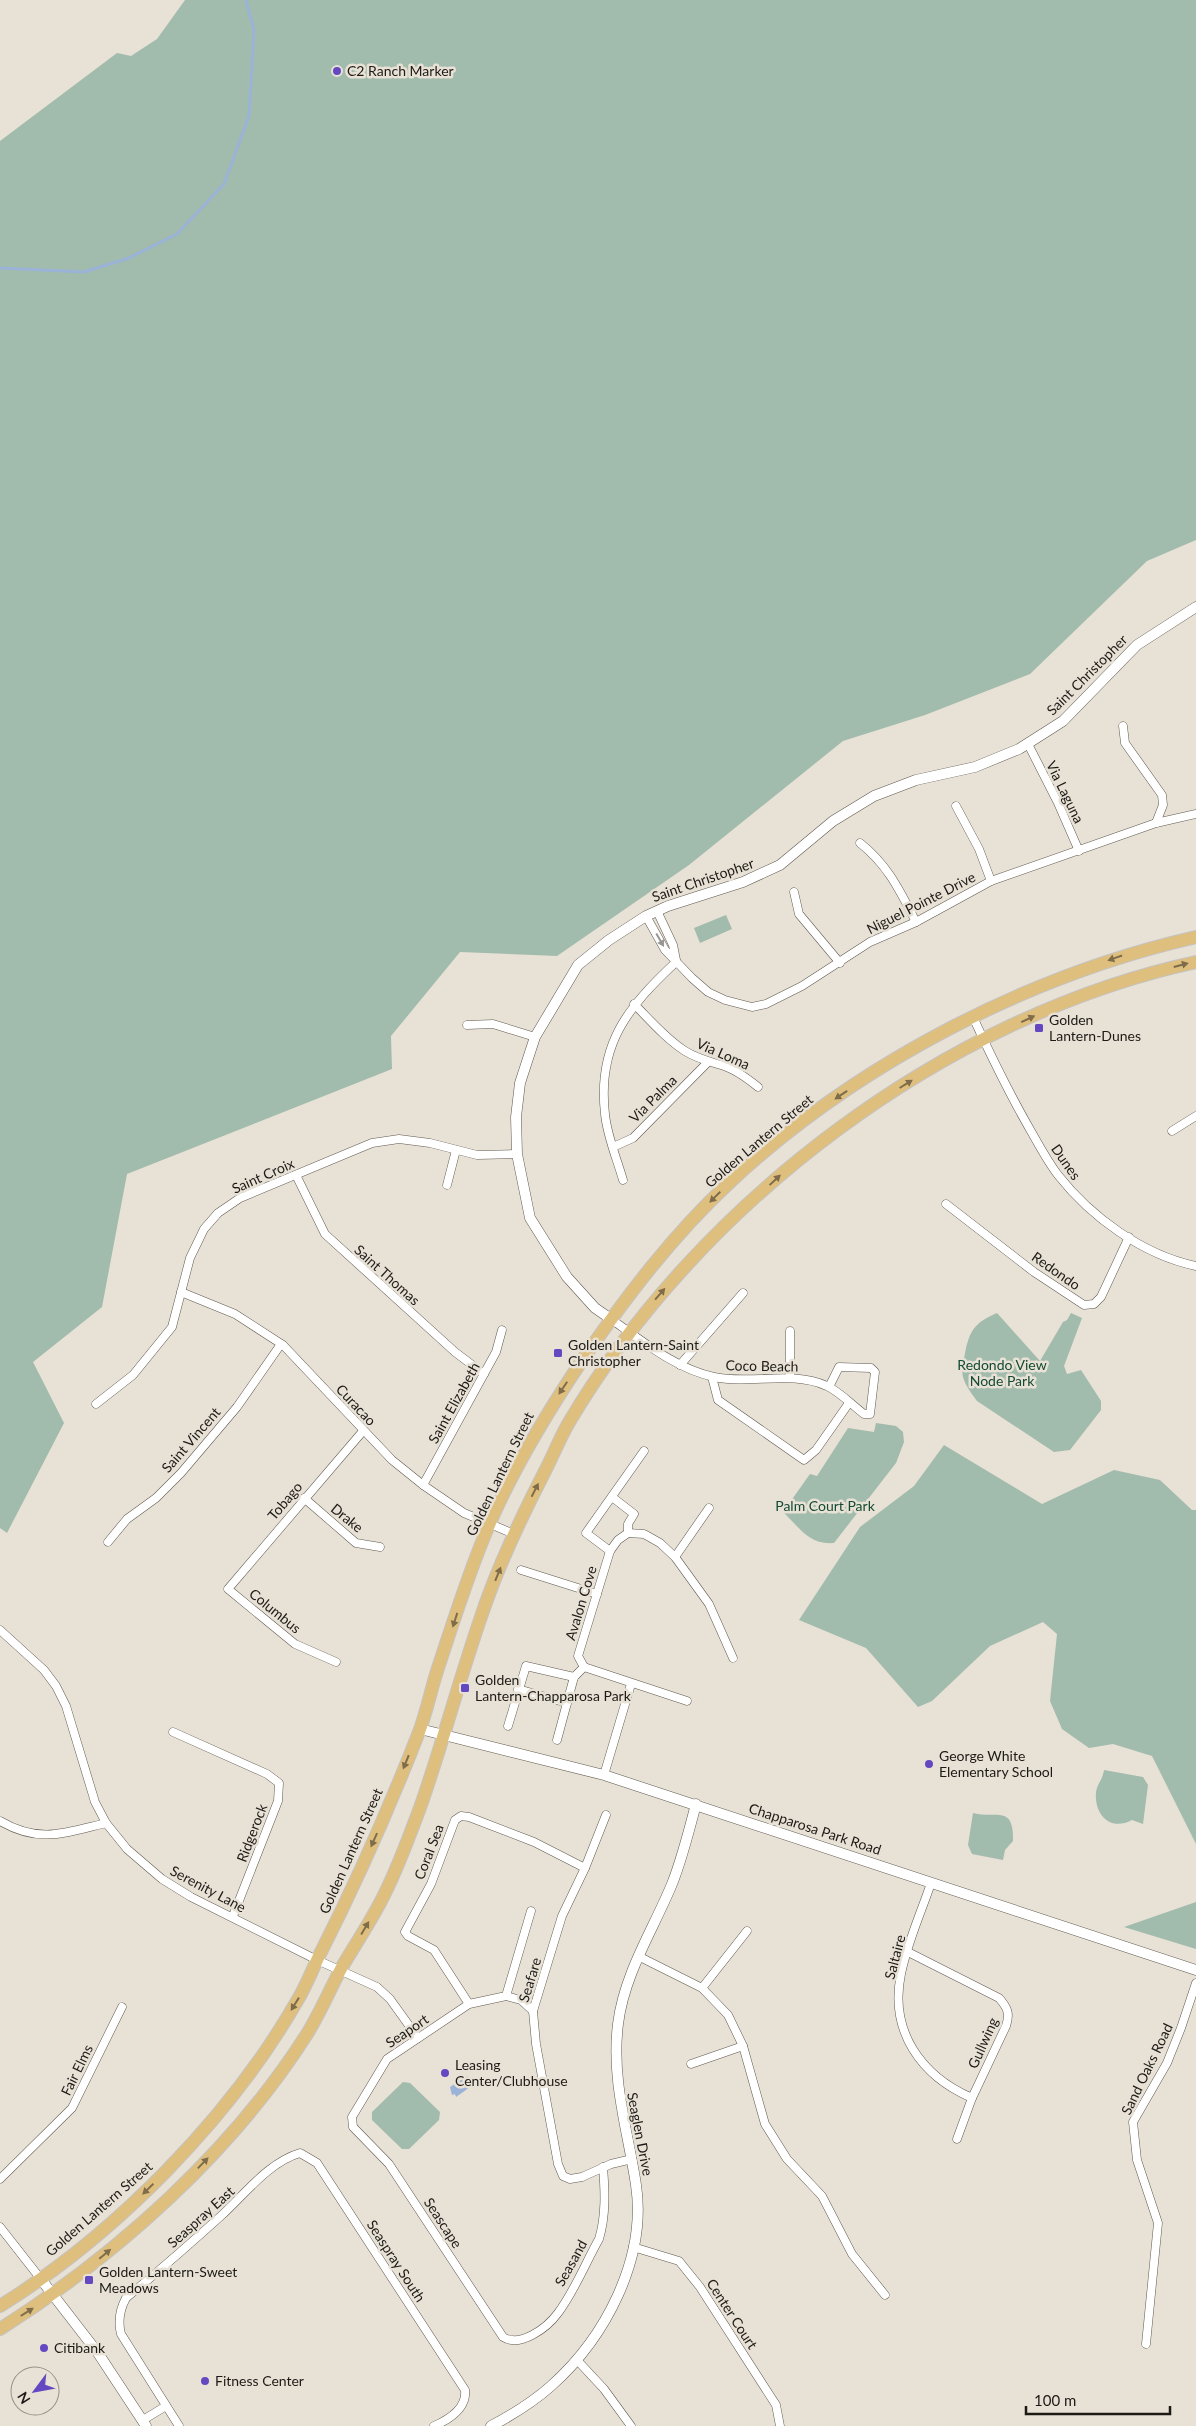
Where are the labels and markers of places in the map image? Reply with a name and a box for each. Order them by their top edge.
place label: C2 Ranch Marker [347,62,454,79]
marker: C2 Ranch Marker [331,65,343,77]
place label: Golden Lantern-Dunes [1049,1011,1141,1044]
marker: Golden Lantern-Dunes [1033,1022,1045,1034]
place label: Golden Lantern-Saint Christopher [568,1336,699,1369]
marker: Golden Lantern-Saint Christopher [552,1347,564,1359]
place label: Golden Lantern-Chapparosa Park [475,1671,632,1704]
marker: Golden Lantern-Chapparosa Park [459,1682,471,1694]
place label: George White Elementary School [939,1747,1053,1780]
marker: George White Elementary School [923,1758,935,1770]
place label: Leasing Center/Clubhouse [455,2056,568,2089]
marker: Leasing Center/Clubhouse [439,2067,451,2079]
place label: Golden Lantern-Sweet Meadows [99,2263,237,2296]
marker: Golden Lantern-Sweet Meadows [83,2274,95,2286]
place label: Citibank [54,2339,106,2356]
marker: Citibank [38,2342,50,2354]
place label: Fitness Center [215,2372,304,2389]
marker: Fitness Center [199,2375,211,2387]

